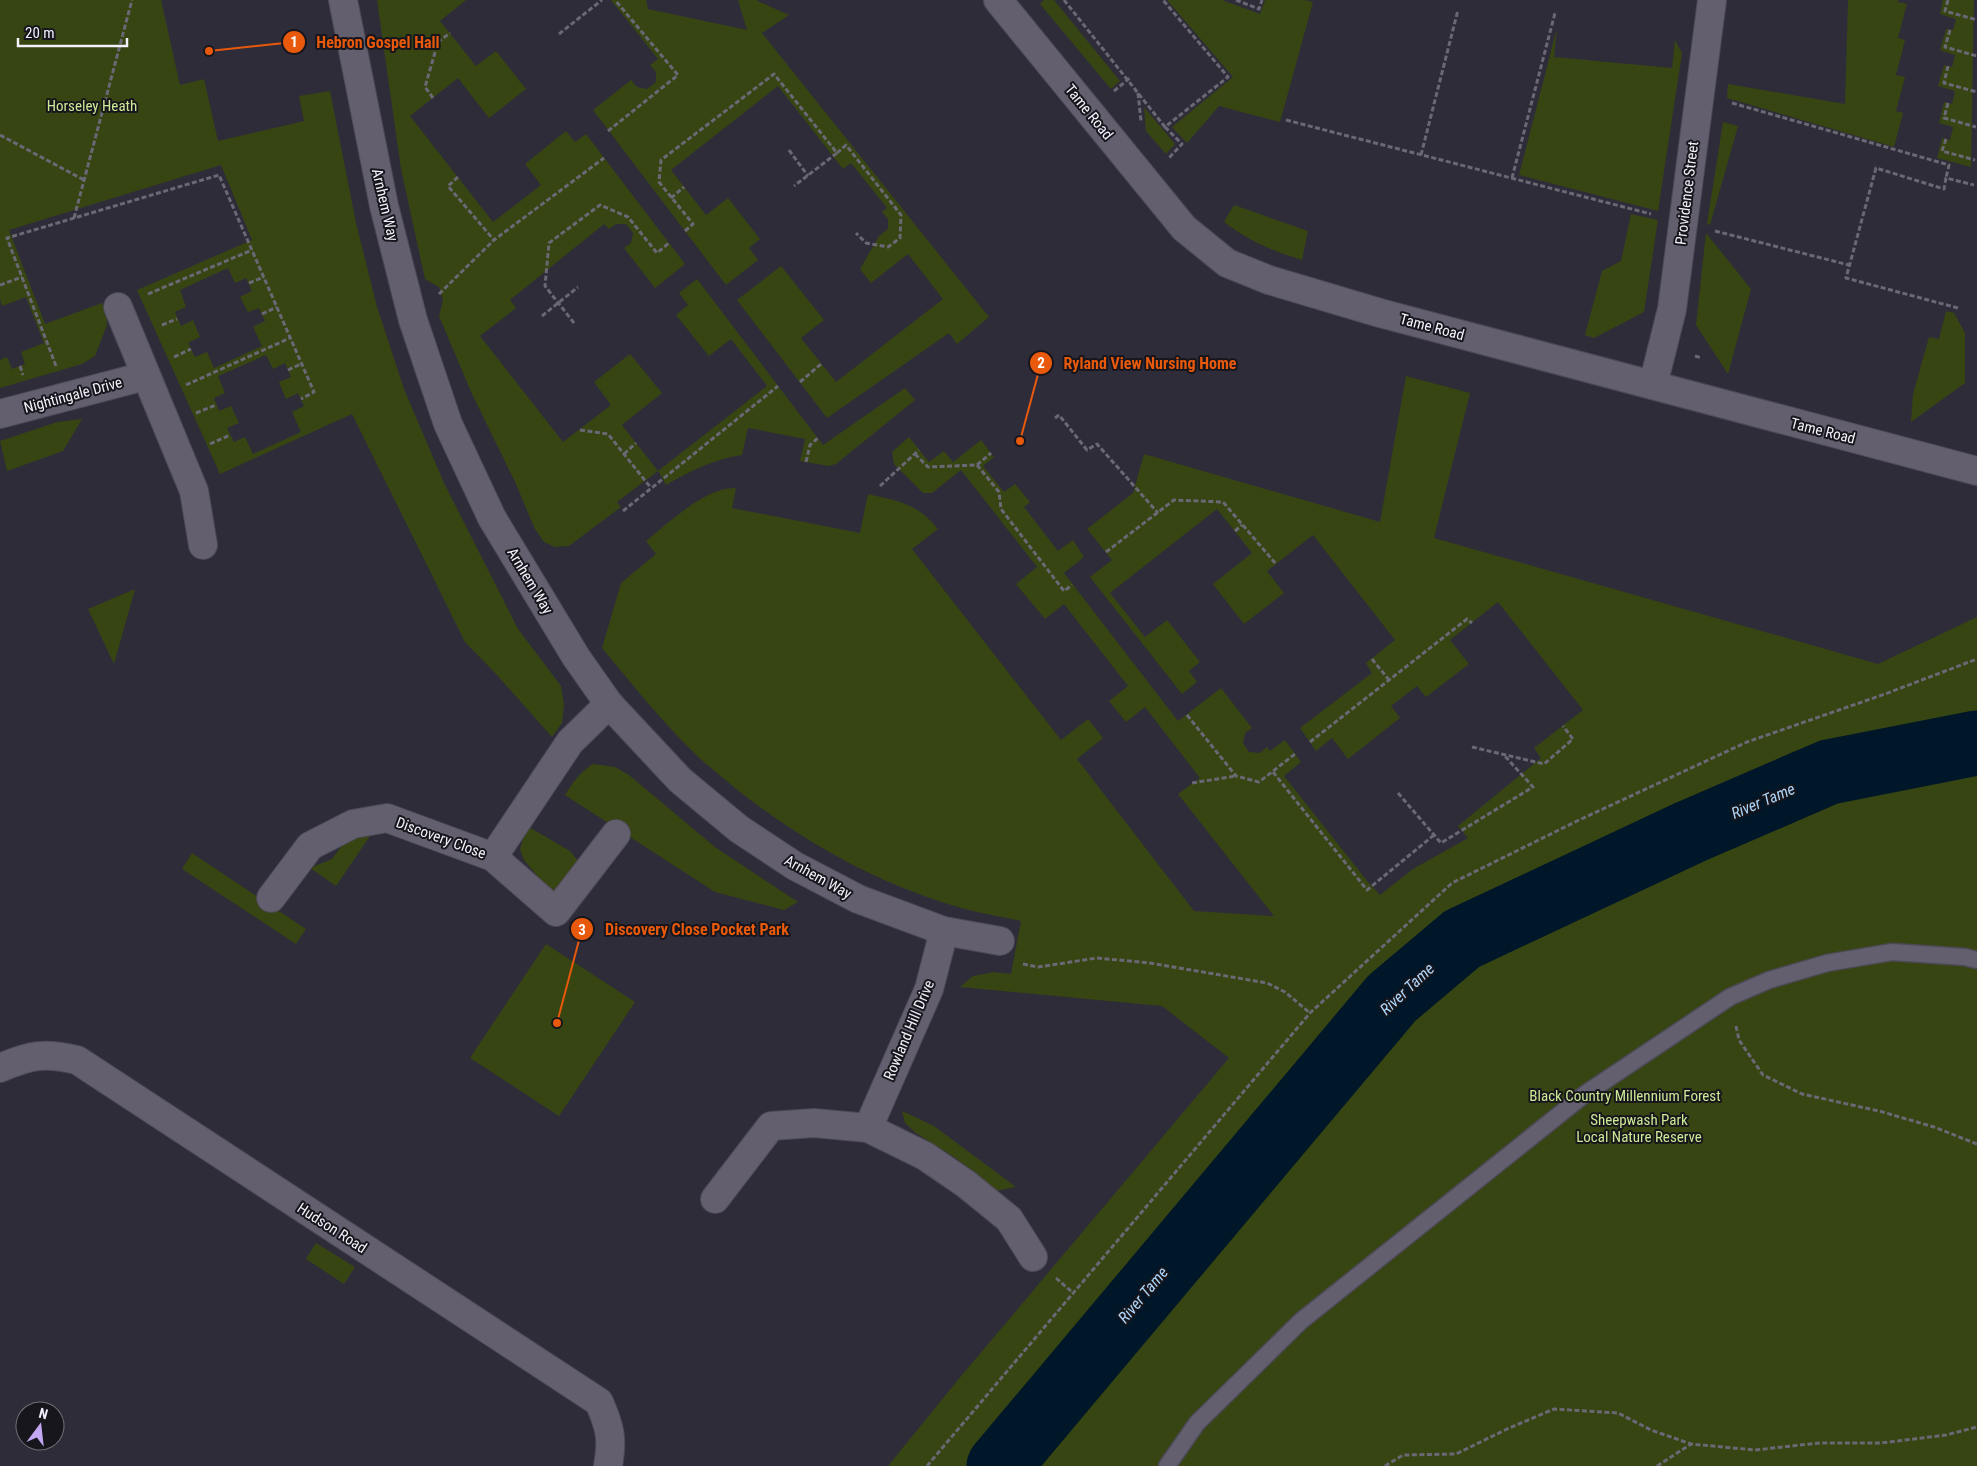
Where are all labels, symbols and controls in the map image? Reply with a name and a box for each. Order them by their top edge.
scale bar [18,15,126,47]
text: 20 m [25,24,55,42]
callout: Hebron Gospel Hall [282,26,450,57]
text: 1 [290,33,298,51]
text: Hebron Gospel Hall [316,33,440,52]
street label: Tame Road [1061,81,1117,143]
park label: Horseley Heath [47,97,137,115]
street label: Providence Street [1672,140,1702,246]
street label: Arnhem Way [368,167,402,243]
street label: Tame Road [1398,310,1466,344]
callout: Ryland View Nursing Home [1028,348,1246,379]
text: 2 [1037,354,1045,372]
text: Ryland View Nursing Home [1064,354,1237,373]
street label: Nightingale Drive [22,373,124,417]
street label: Tame Road [1789,414,1857,448]
street label: Arnhem Way [503,545,557,617]
water label: River Tame [1728,779,1798,823]
street label: Discovery Close [394,813,488,863]
street label: Arnhem Way [781,851,855,903]
callout: Discovery Close Pocket Park [570,914,799,945]
text: Discovery Close Pocket Park [605,920,789,939]
text: 3 [578,921,586,939]
water label: River Tame [1376,959,1438,1019]
street label: Rowland Hill Drive [880,977,938,1083]
park label: Black Country Millennium Forest [1529,1087,1721,1105]
park label: Sheepwash Park Local Nature Reserve [1576,1111,1702,1146]
street label: Hudson Road [294,1199,370,1257]
water label: River Tame [1114,1263,1172,1327]
north arrow [15,1401,65,1451]
text: N [37,1405,50,1422]

